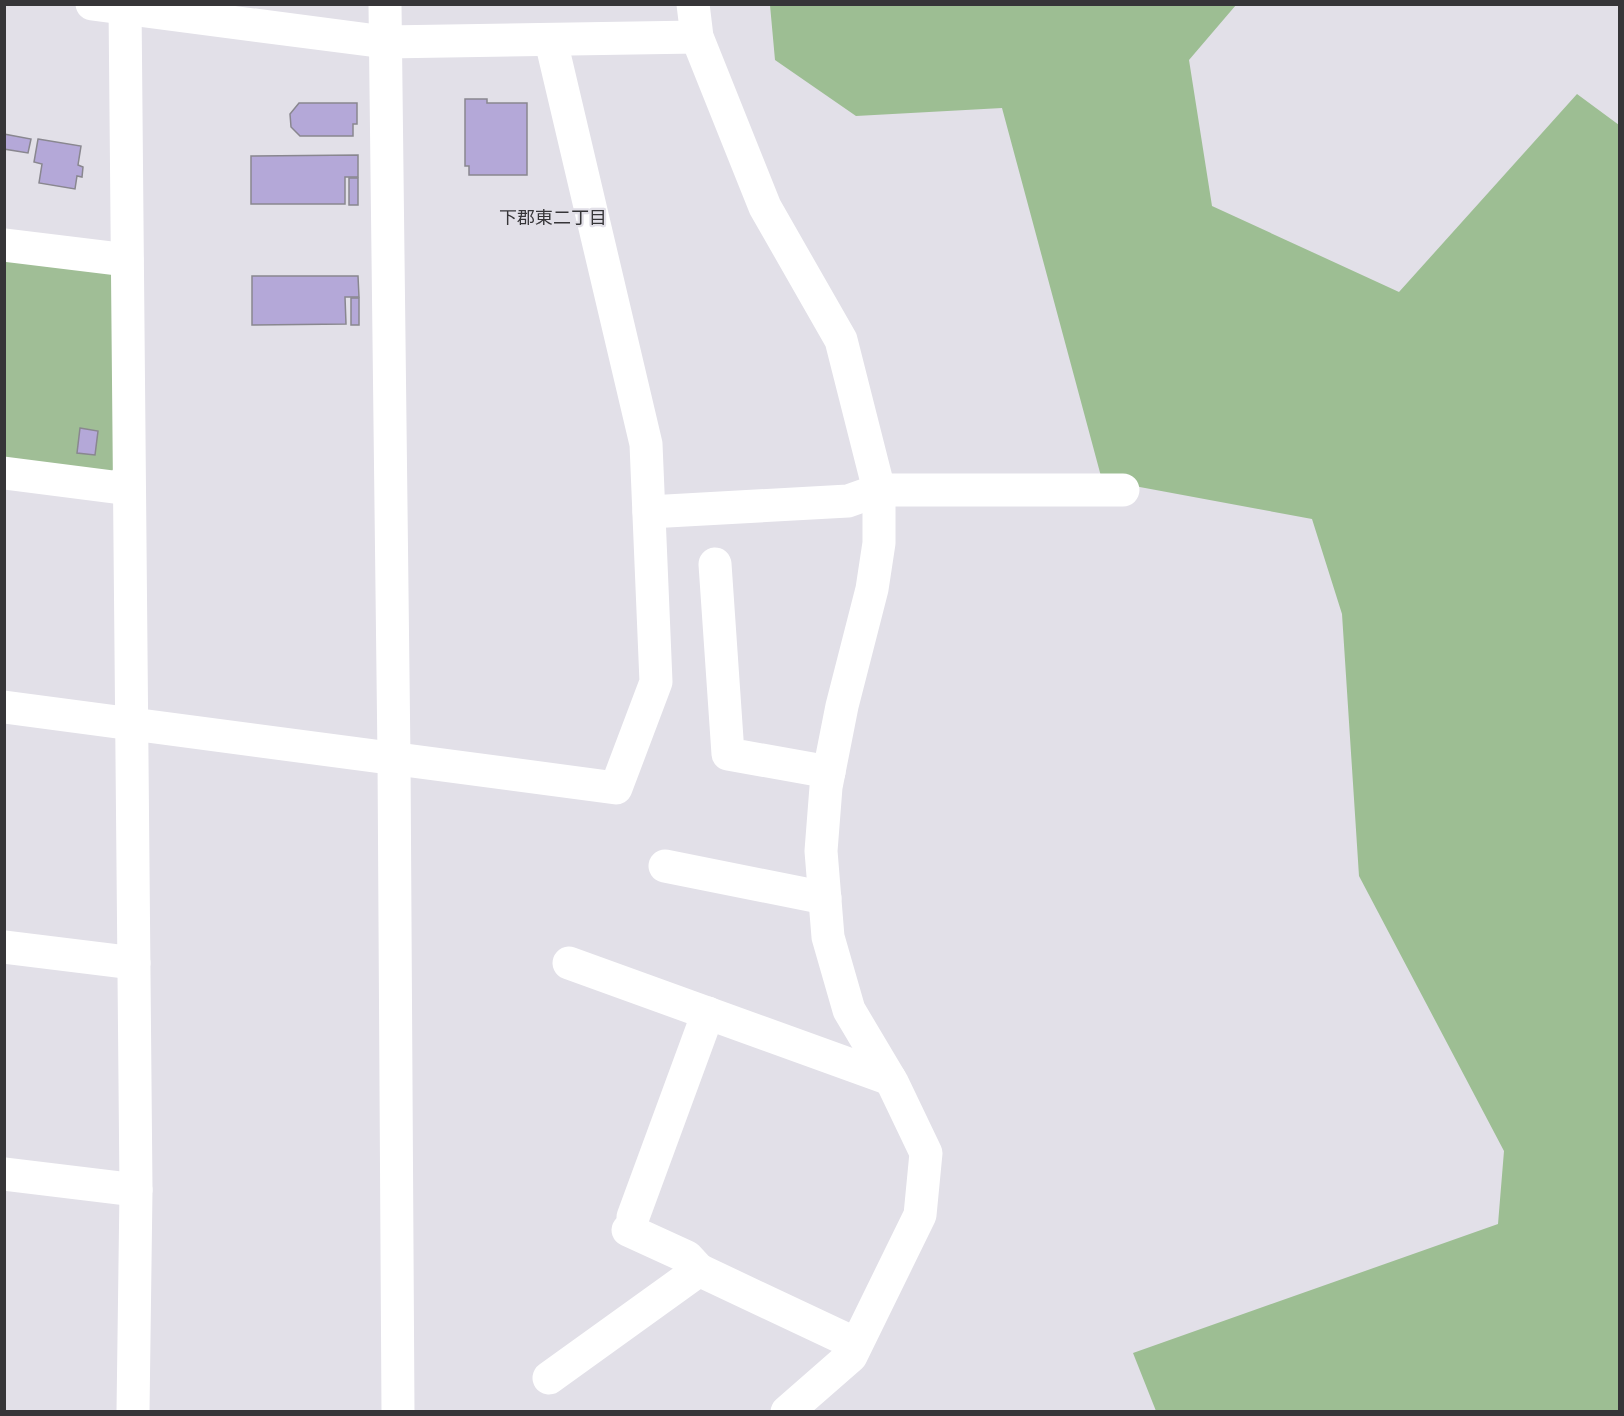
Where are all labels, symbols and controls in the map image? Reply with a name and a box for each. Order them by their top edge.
district label: 下郡東二丁目 [499,205,607,229]

